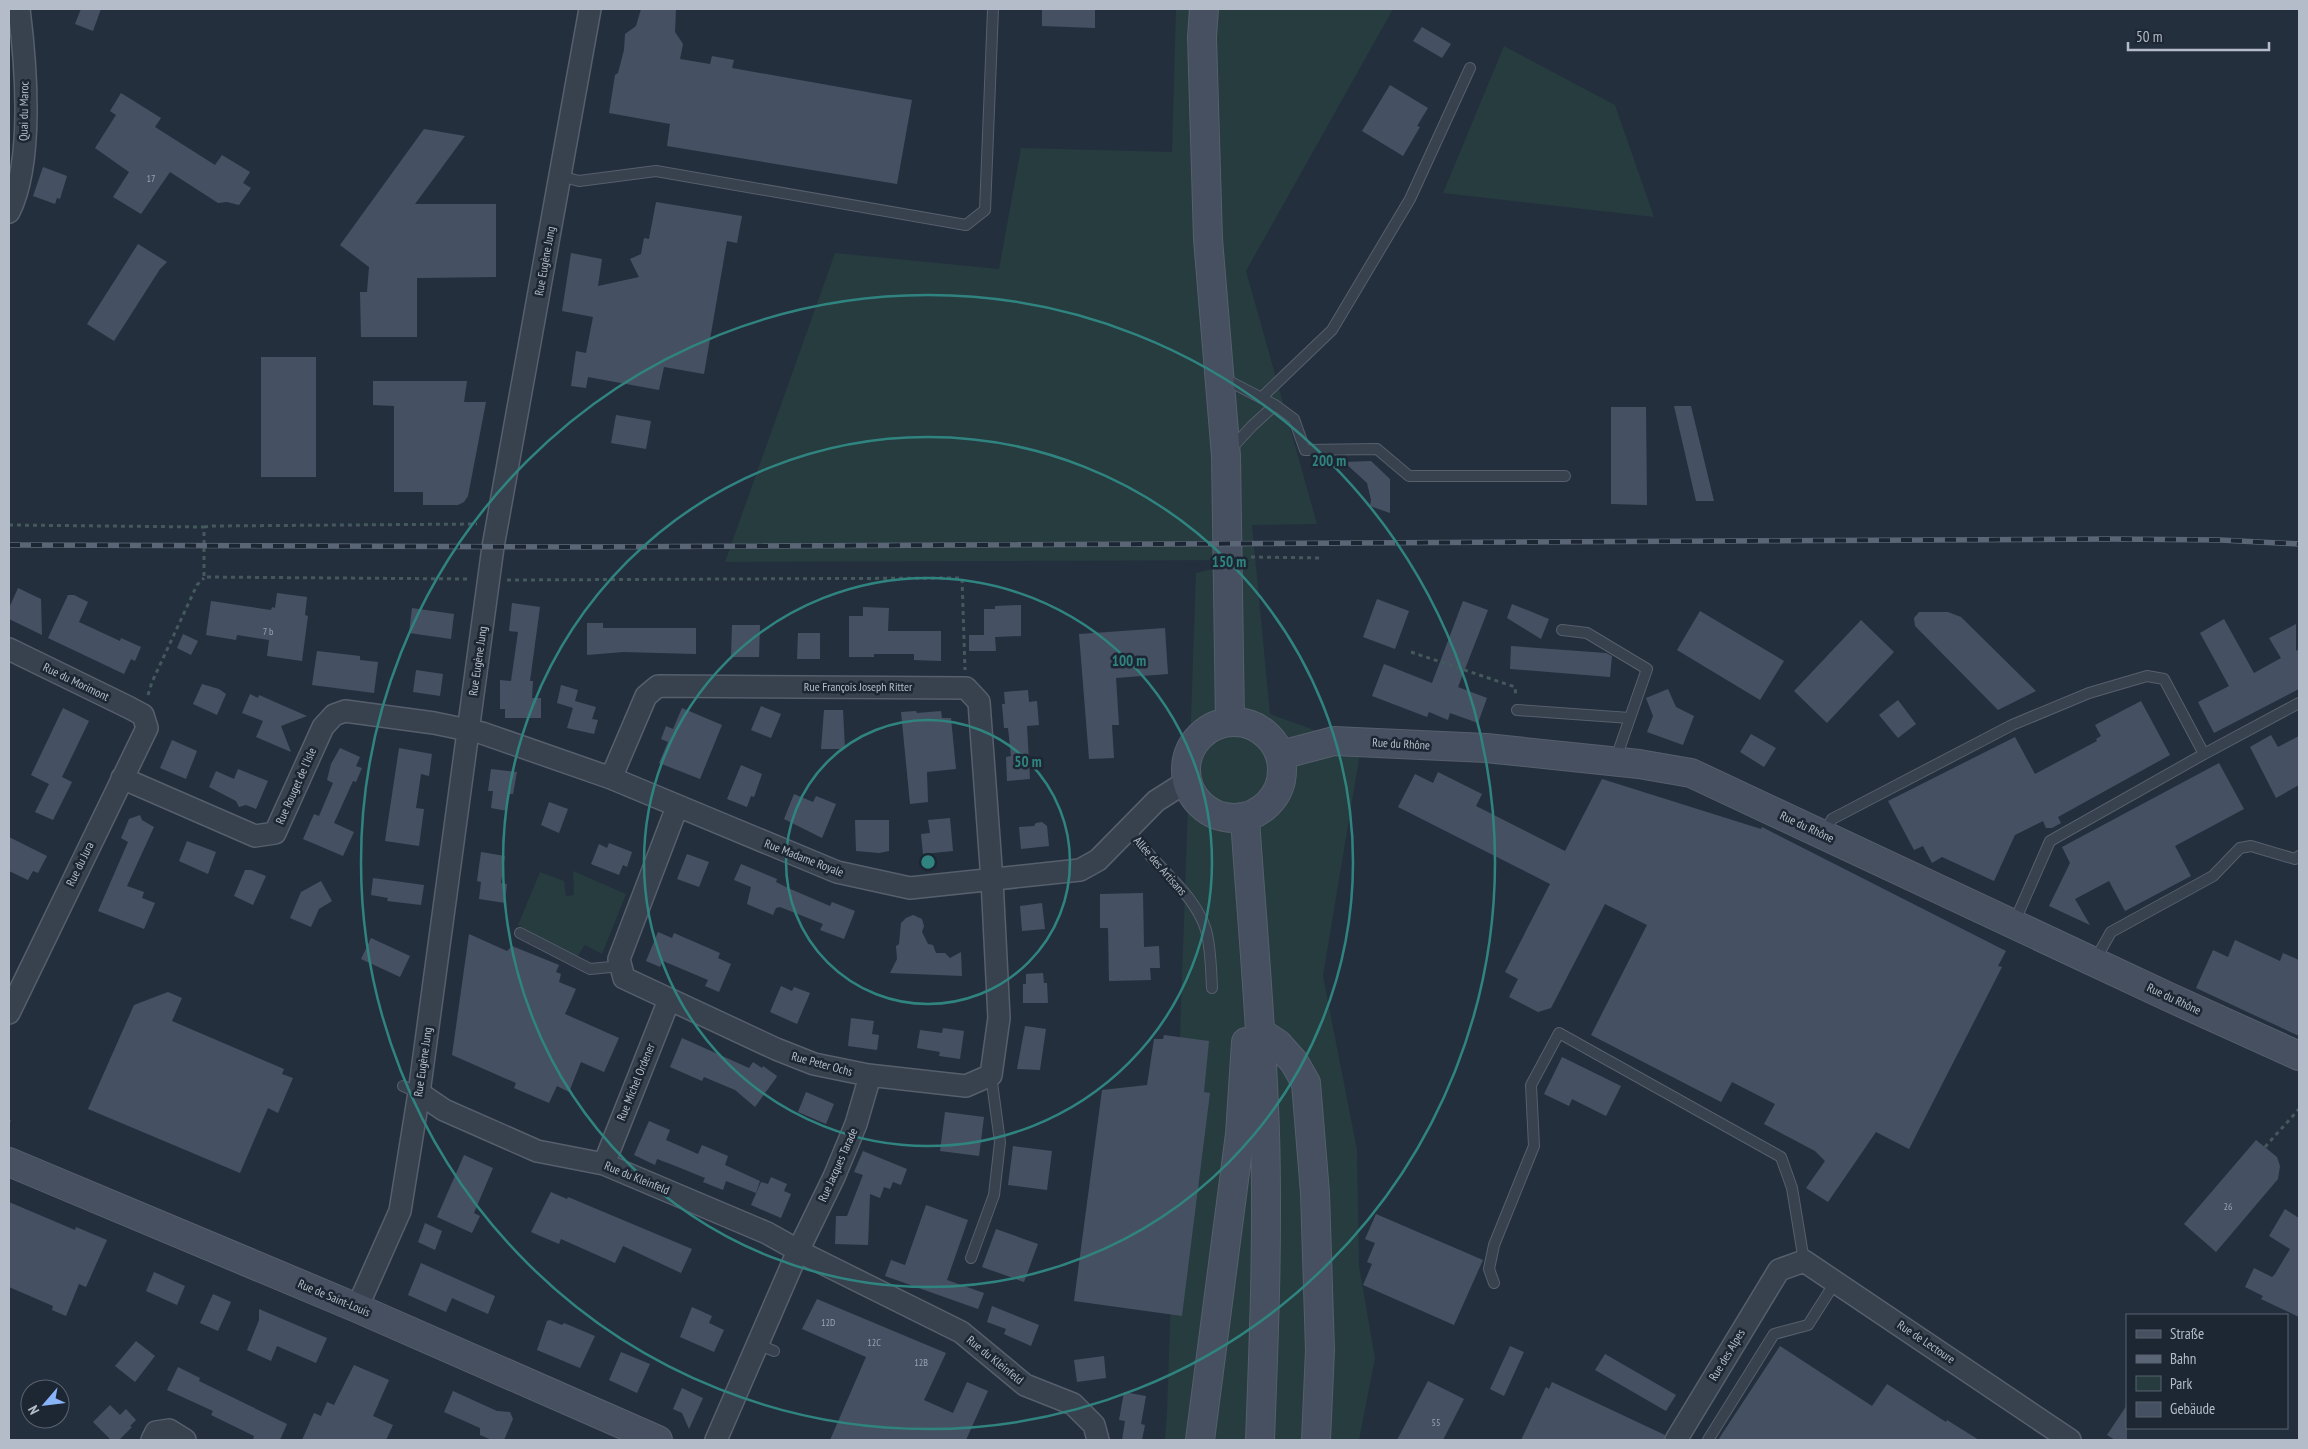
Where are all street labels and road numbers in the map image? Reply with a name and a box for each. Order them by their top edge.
street label: Quai du Maroc [15,80,32,141]
street label: Rue Eugène Jung [531,225,558,297]
street label: Rue Eugène Jung [465,625,490,697]
street label: Rue du Morimont [41,659,112,704]
street label: Rue François Joseph Ritter [804,679,913,694]
street label: Rue du Rhône [1372,734,1430,753]
street label: Rue Rouget de l'Isle [272,745,319,826]
street label: Rue du Rhône [1778,808,1837,846]
street label: Allée des Artisans [1131,833,1190,898]
street label: Rue Madame Royale [762,836,846,880]
street label: Rue du Jura [62,839,97,888]
street label: Rue du Rhône [2145,980,2204,1018]
street label: Rue Eugène Jung [410,1026,435,1098]
street label: Rue Michel Ordener [613,1040,658,1123]
street label: Rue Peter Ochs [790,1048,854,1079]
street label: Rue Jacques Tarade [815,1126,861,1204]
street label: Rue du Kleinfeld [602,1158,672,1197]
street label: Rue de Saint-Louis [296,1276,373,1319]
street label: Rue de Lectoure [1894,1317,1958,1366]
street label: Rue des Alpes [1705,1326,1748,1383]
street label: Rue du Kleinfeld [964,1332,1027,1387]

